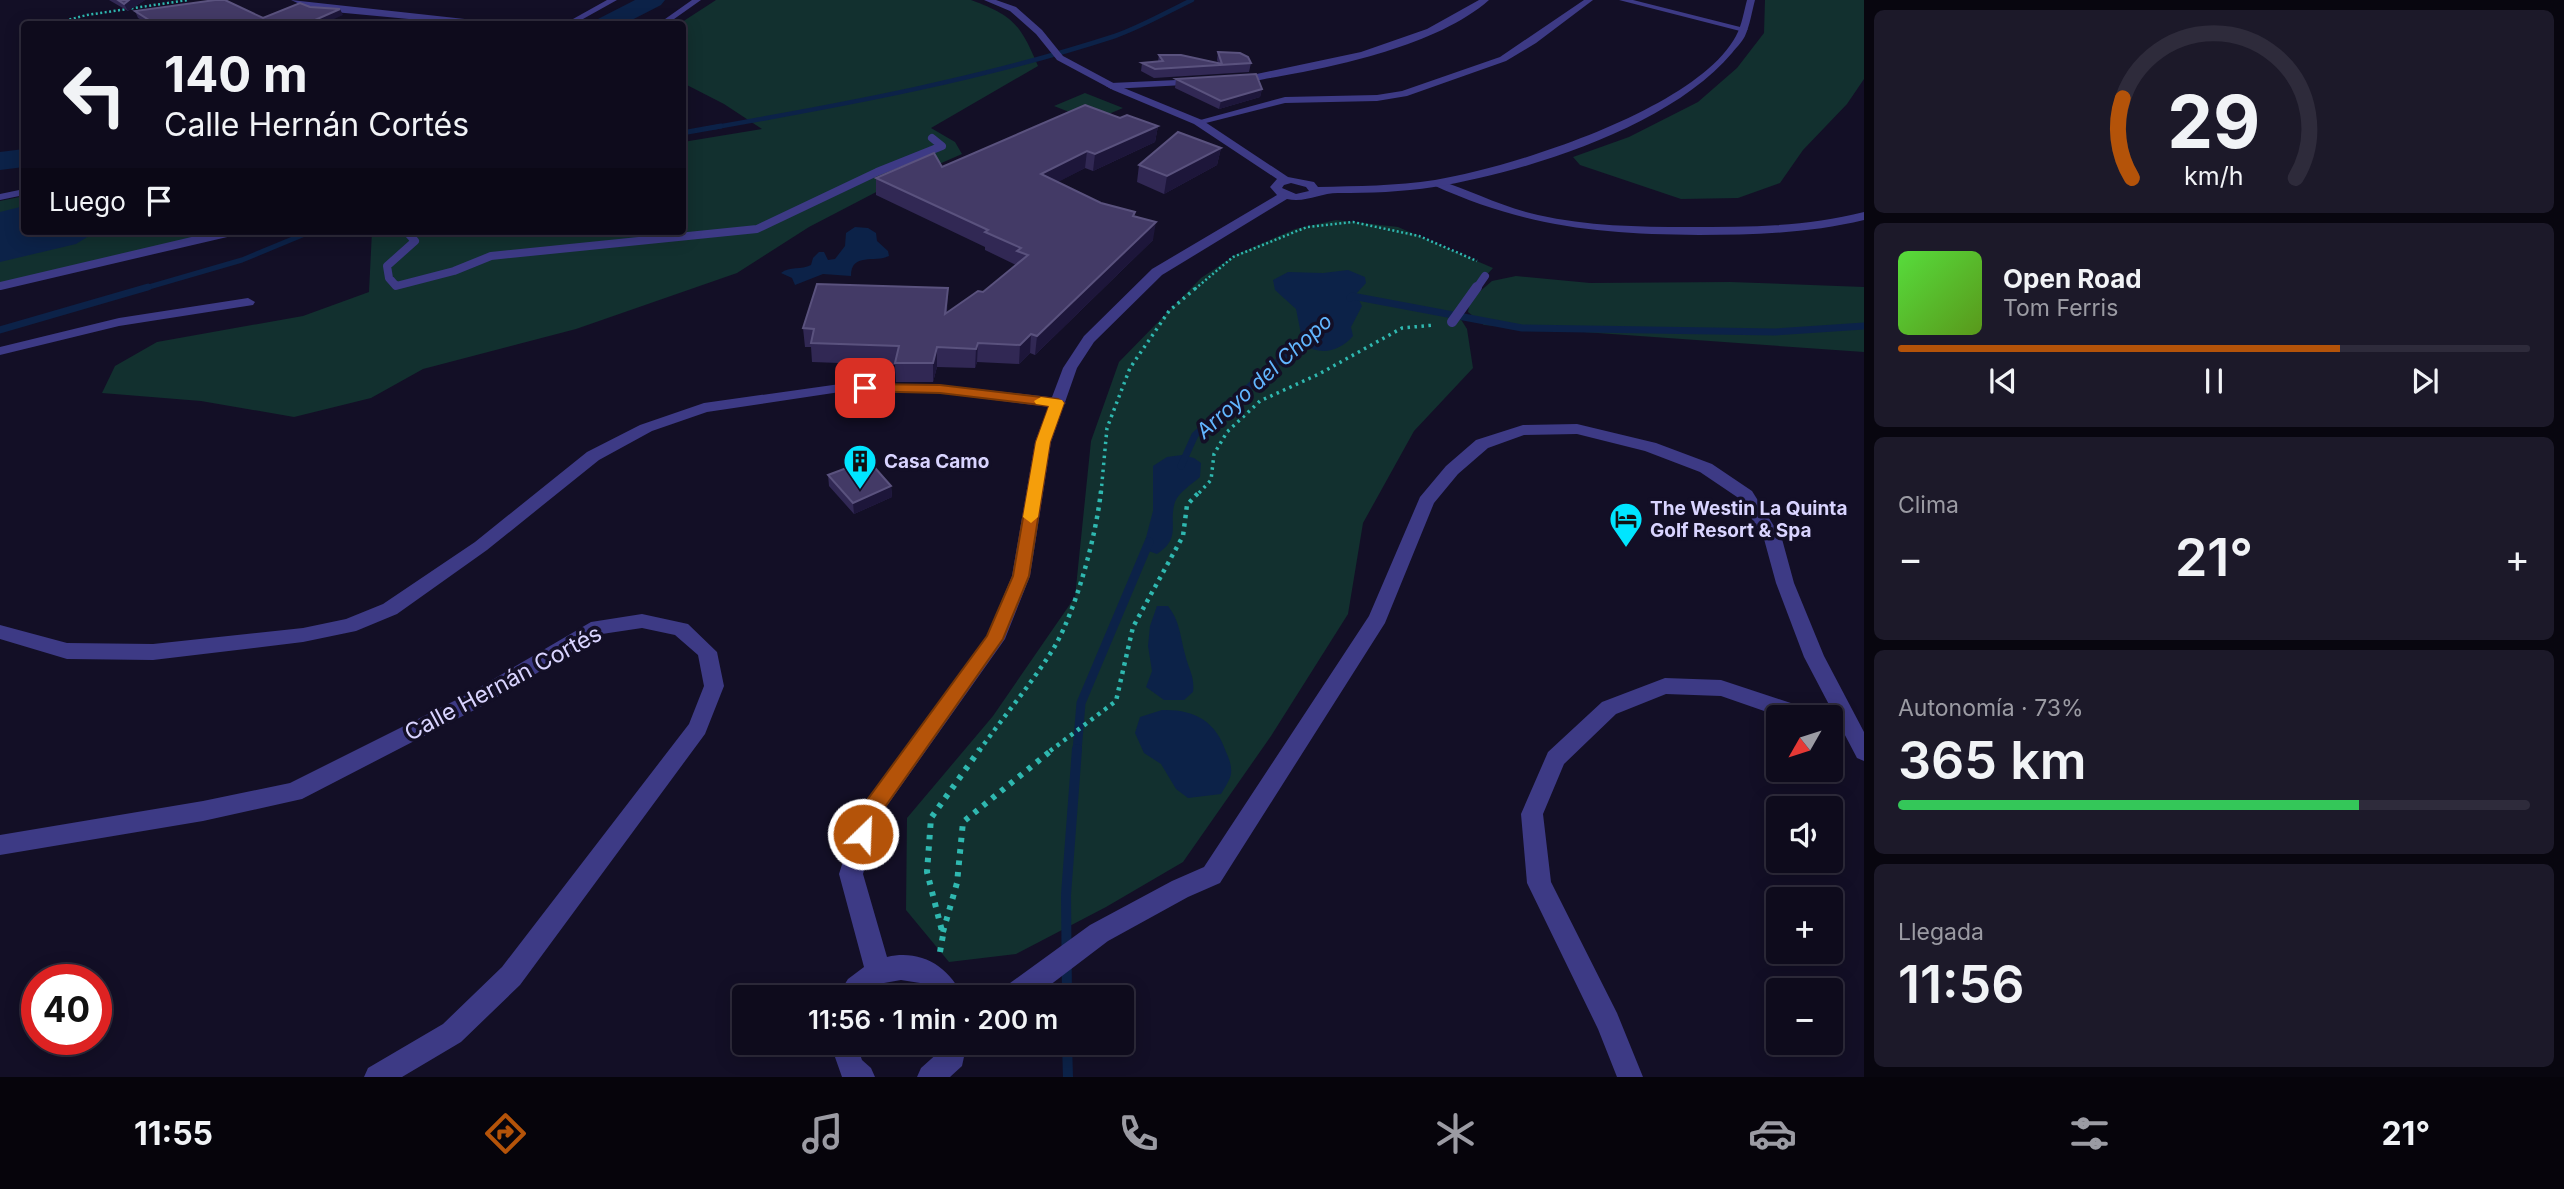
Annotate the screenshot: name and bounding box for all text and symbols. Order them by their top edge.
text: 140 m [164,45,308,104]
icon: left [49,49,140,140]
text: 29 [2167,77,2261,166]
text: Calle Hernán Cortés [164,105,469,144]
text: km/h [2184,161,2244,191]
icon: arrive [140,182,178,220]
text: Luego [49,186,126,217]
text: Open Road [2003,263,2142,294]
text: Tom Ferris [2003,294,2118,322]
water label: Arroyo del Chopo [1190,308,1337,444]
pin [835,358,895,418]
icon: previous [1984,362,2022,400]
icon: pause [2195,362,2233,400]
icon: next [2406,362,2444,400]
icon: arrive [846,369,884,407]
building icon: Casa Camo [841,442,879,491]
place label: Casa Camo [884,450,989,473]
text: Clima [1898,491,1959,519]
place label: The Westin La Quinta Golf Resort & Spa [1650,497,1847,542]
hotel icon: The Westin La Quinta Golf Resort & Spa [1607,500,1645,549]
text: 21° [2175,526,2253,589]
text: − [1898,535,1923,581]
text: + [2505,535,2530,581]
street label: Calle Hernán Cortés [400,619,606,747]
text: Autonomía · 73% [1898,694,2084,722]
north arrow [1766,705,1843,782]
map controls [1766,705,1843,1055]
text: 365 km [1898,729,2087,792]
button: sound [1766,796,1843,873]
position arrow [826,797,900,871]
button: + [1766,887,1843,964]
text: Llegada [1898,918,1984,946]
text: 11:56 [1898,953,2025,1016]
speed limit sign: 40 [21,964,112,1055]
button: − [1766,978,1843,1055]
text: 11:56 · 1 min · 200 m [808,1004,1058,1035]
icon: directions [481,1109,530,1158]
icon: music [798,1109,847,1158]
icon: phone [1114,1109,1163,1158]
icon: climate [1431,1109,1480,1158]
icon: car [1748,1109,1797,1158]
icon: filters [2065,1109,2114,1158]
text: 11:55 [134,1114,213,1153]
text: 21° [2381,1114,2430,1153]

